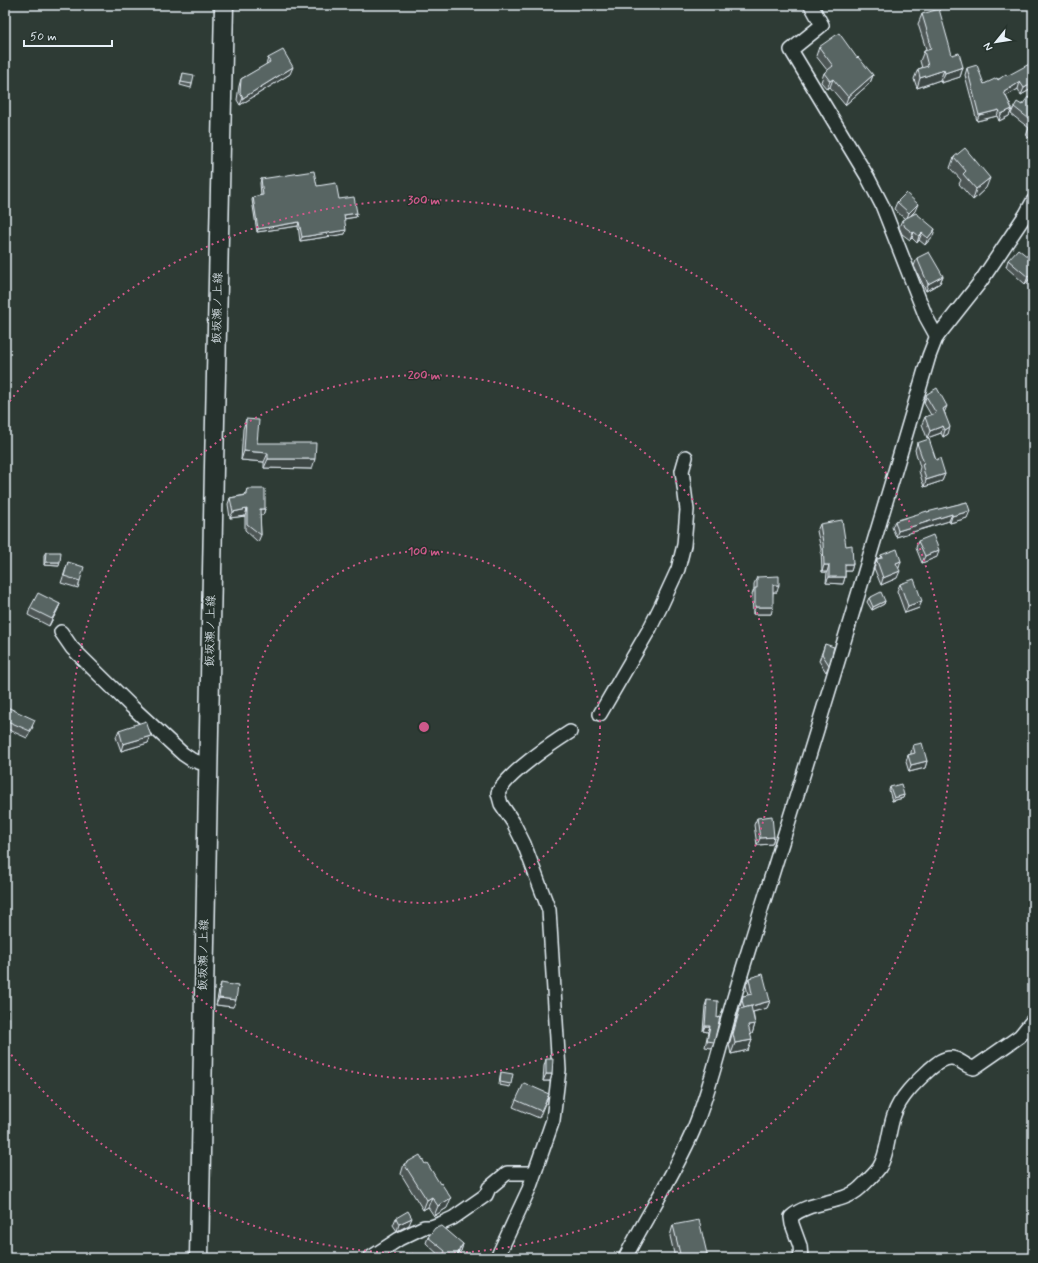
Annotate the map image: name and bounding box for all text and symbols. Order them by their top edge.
scale bar [24,22,112,48]
north arrow [976,22,1016,62]
text: 50 m [30,29,57,45]
text: N [980,40,996,53]
text: 300 m [408,193,441,209]
street label: 飯坂瀬ノ上線 [209,272,227,344]
text: 200 m [408,368,441,384]
text: 100 m [408,544,441,560]
street label: 飯坂瀬ノ上線 [202,595,220,667]
centre of rings [417,720,431,734]
street label: 飯坂瀬ノ上線 [195,919,213,991]

